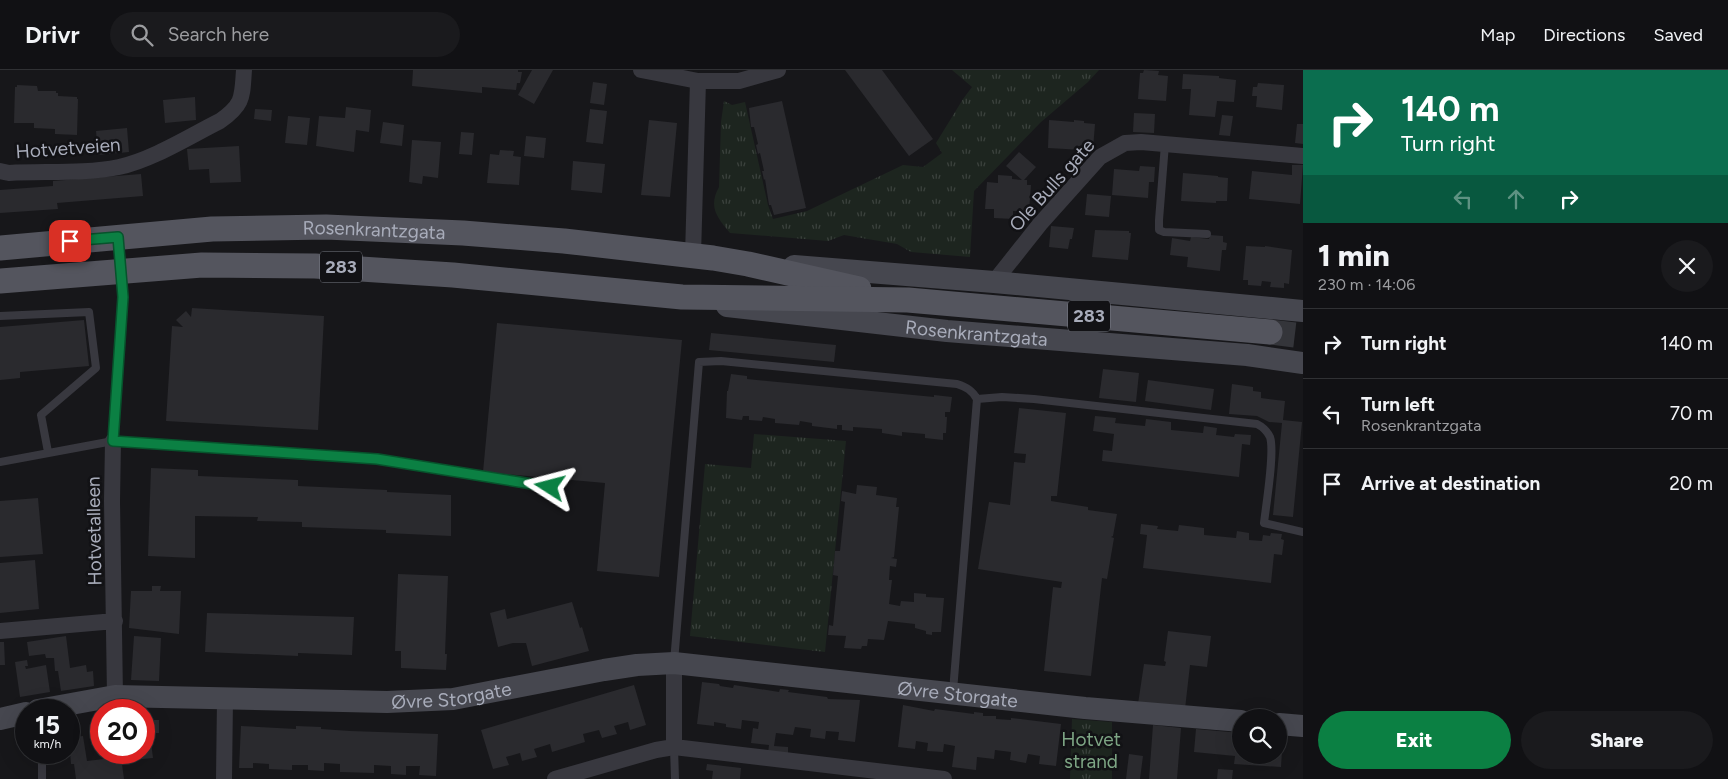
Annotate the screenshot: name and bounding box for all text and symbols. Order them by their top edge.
search box [110,12,460,57]
text: Drivr [25,20,80,49]
icon: search [128,21,156,49]
text: Search here [168,23,269,46]
text: Map [1480,24,1515,46]
text: Directions [1543,24,1625,46]
text: Saved [1653,24,1703,46]
text: 140 m [1401,88,1499,130]
icon: right [1318,90,1383,155]
text: Turn right [1401,130,1496,157]
street label: Hotvetveien [15,133,121,163]
street label: Ole Bulls gate [1004,134,1100,236]
icon: left [1449,185,1477,213]
icon: ahead [1502,185,1530,213]
icon: right [1555,185,1583,213]
street label: Rosenkrantzgata [302,215,446,244]
pin [49,220,91,262]
icon: arrive [56,227,84,255]
text: 1 min [1318,237,1390,274]
button: close [1661,240,1713,292]
road number: 283 [320,252,362,282]
text: 230 m · 14:06 [1318,275,1415,294]
road number: 283 [1068,300,1110,332]
street label: Rosenkrantzgata [904,315,1049,351]
icon: right [1318,330,1346,358]
text: Turn right [1361,332,1447,355]
text: 140 m [1660,332,1713,355]
text: Turn left [1361,393,1435,416]
icon: left [1318,400,1346,428]
text: 70 m [1670,402,1713,425]
text: Rosenkrantzgata [1361,416,1481,435]
position arrow [523,460,575,512]
icon: arrive [1318,470,1346,498]
text: Arrive at destination [1361,472,1540,495]
text: 20 m [1669,472,1713,495]
street label: Hotvetalleen [82,476,106,586]
street label: Øvre Storgate [896,676,1019,712]
street label: Øvre Storgate [391,677,513,713]
speed limit sign: 20 [90,699,155,764]
map controls [1232,709,1287,764]
button: search [1232,709,1287,764]
text: 15 [35,710,60,740]
button: Exit [1318,711,1511,769]
button: Share [1521,711,1713,769]
park label: Hotvet strand [1061,728,1121,773]
text: km/h [34,737,61,751]

